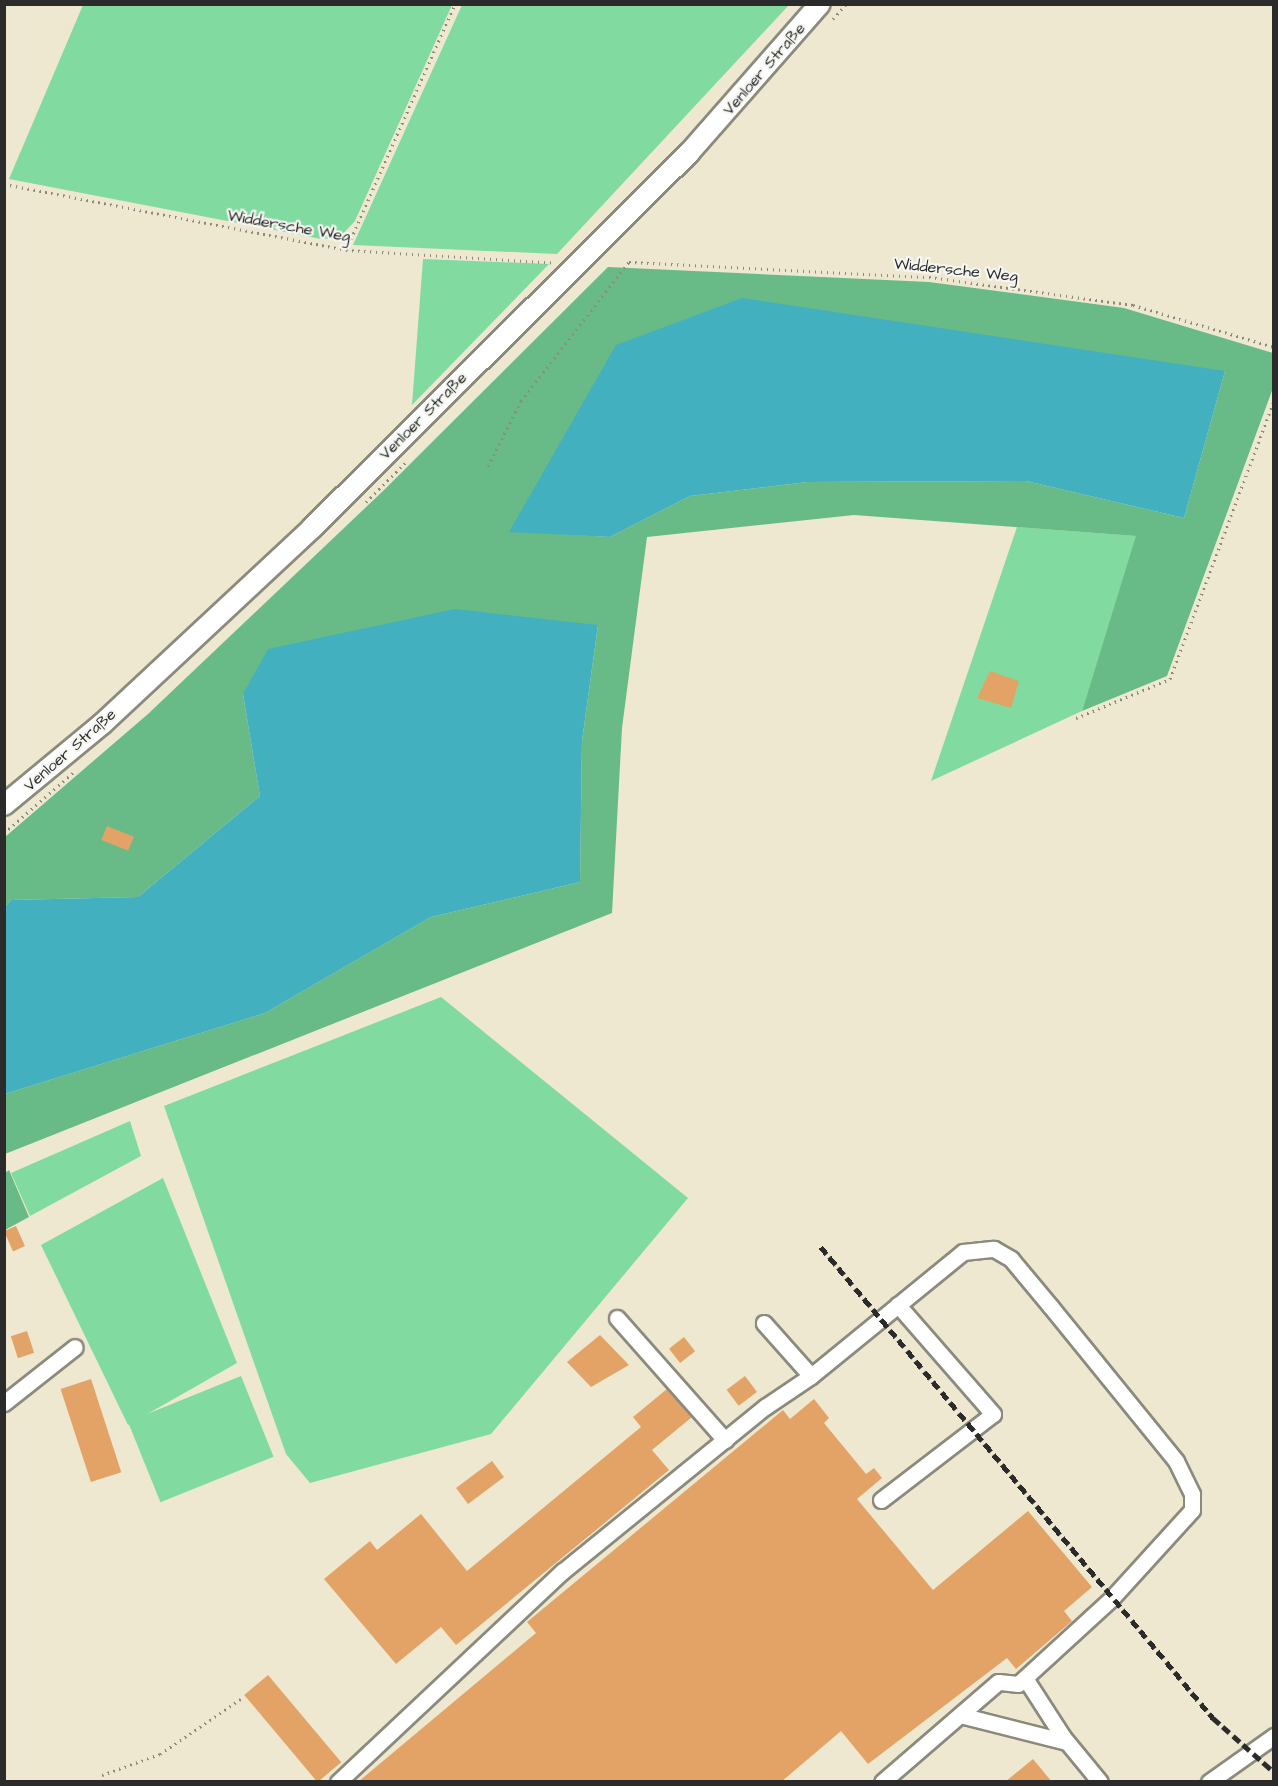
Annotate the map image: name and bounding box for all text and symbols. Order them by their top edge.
street label: Venloer Straße [719,19,809,119]
street label: Widdersche Weg [226,206,352,246]
street label: Widdersche Weg [893,254,1019,286]
street label: Venloer Straße [375,368,471,464]
street label: Venloer Straße [20,705,120,795]

